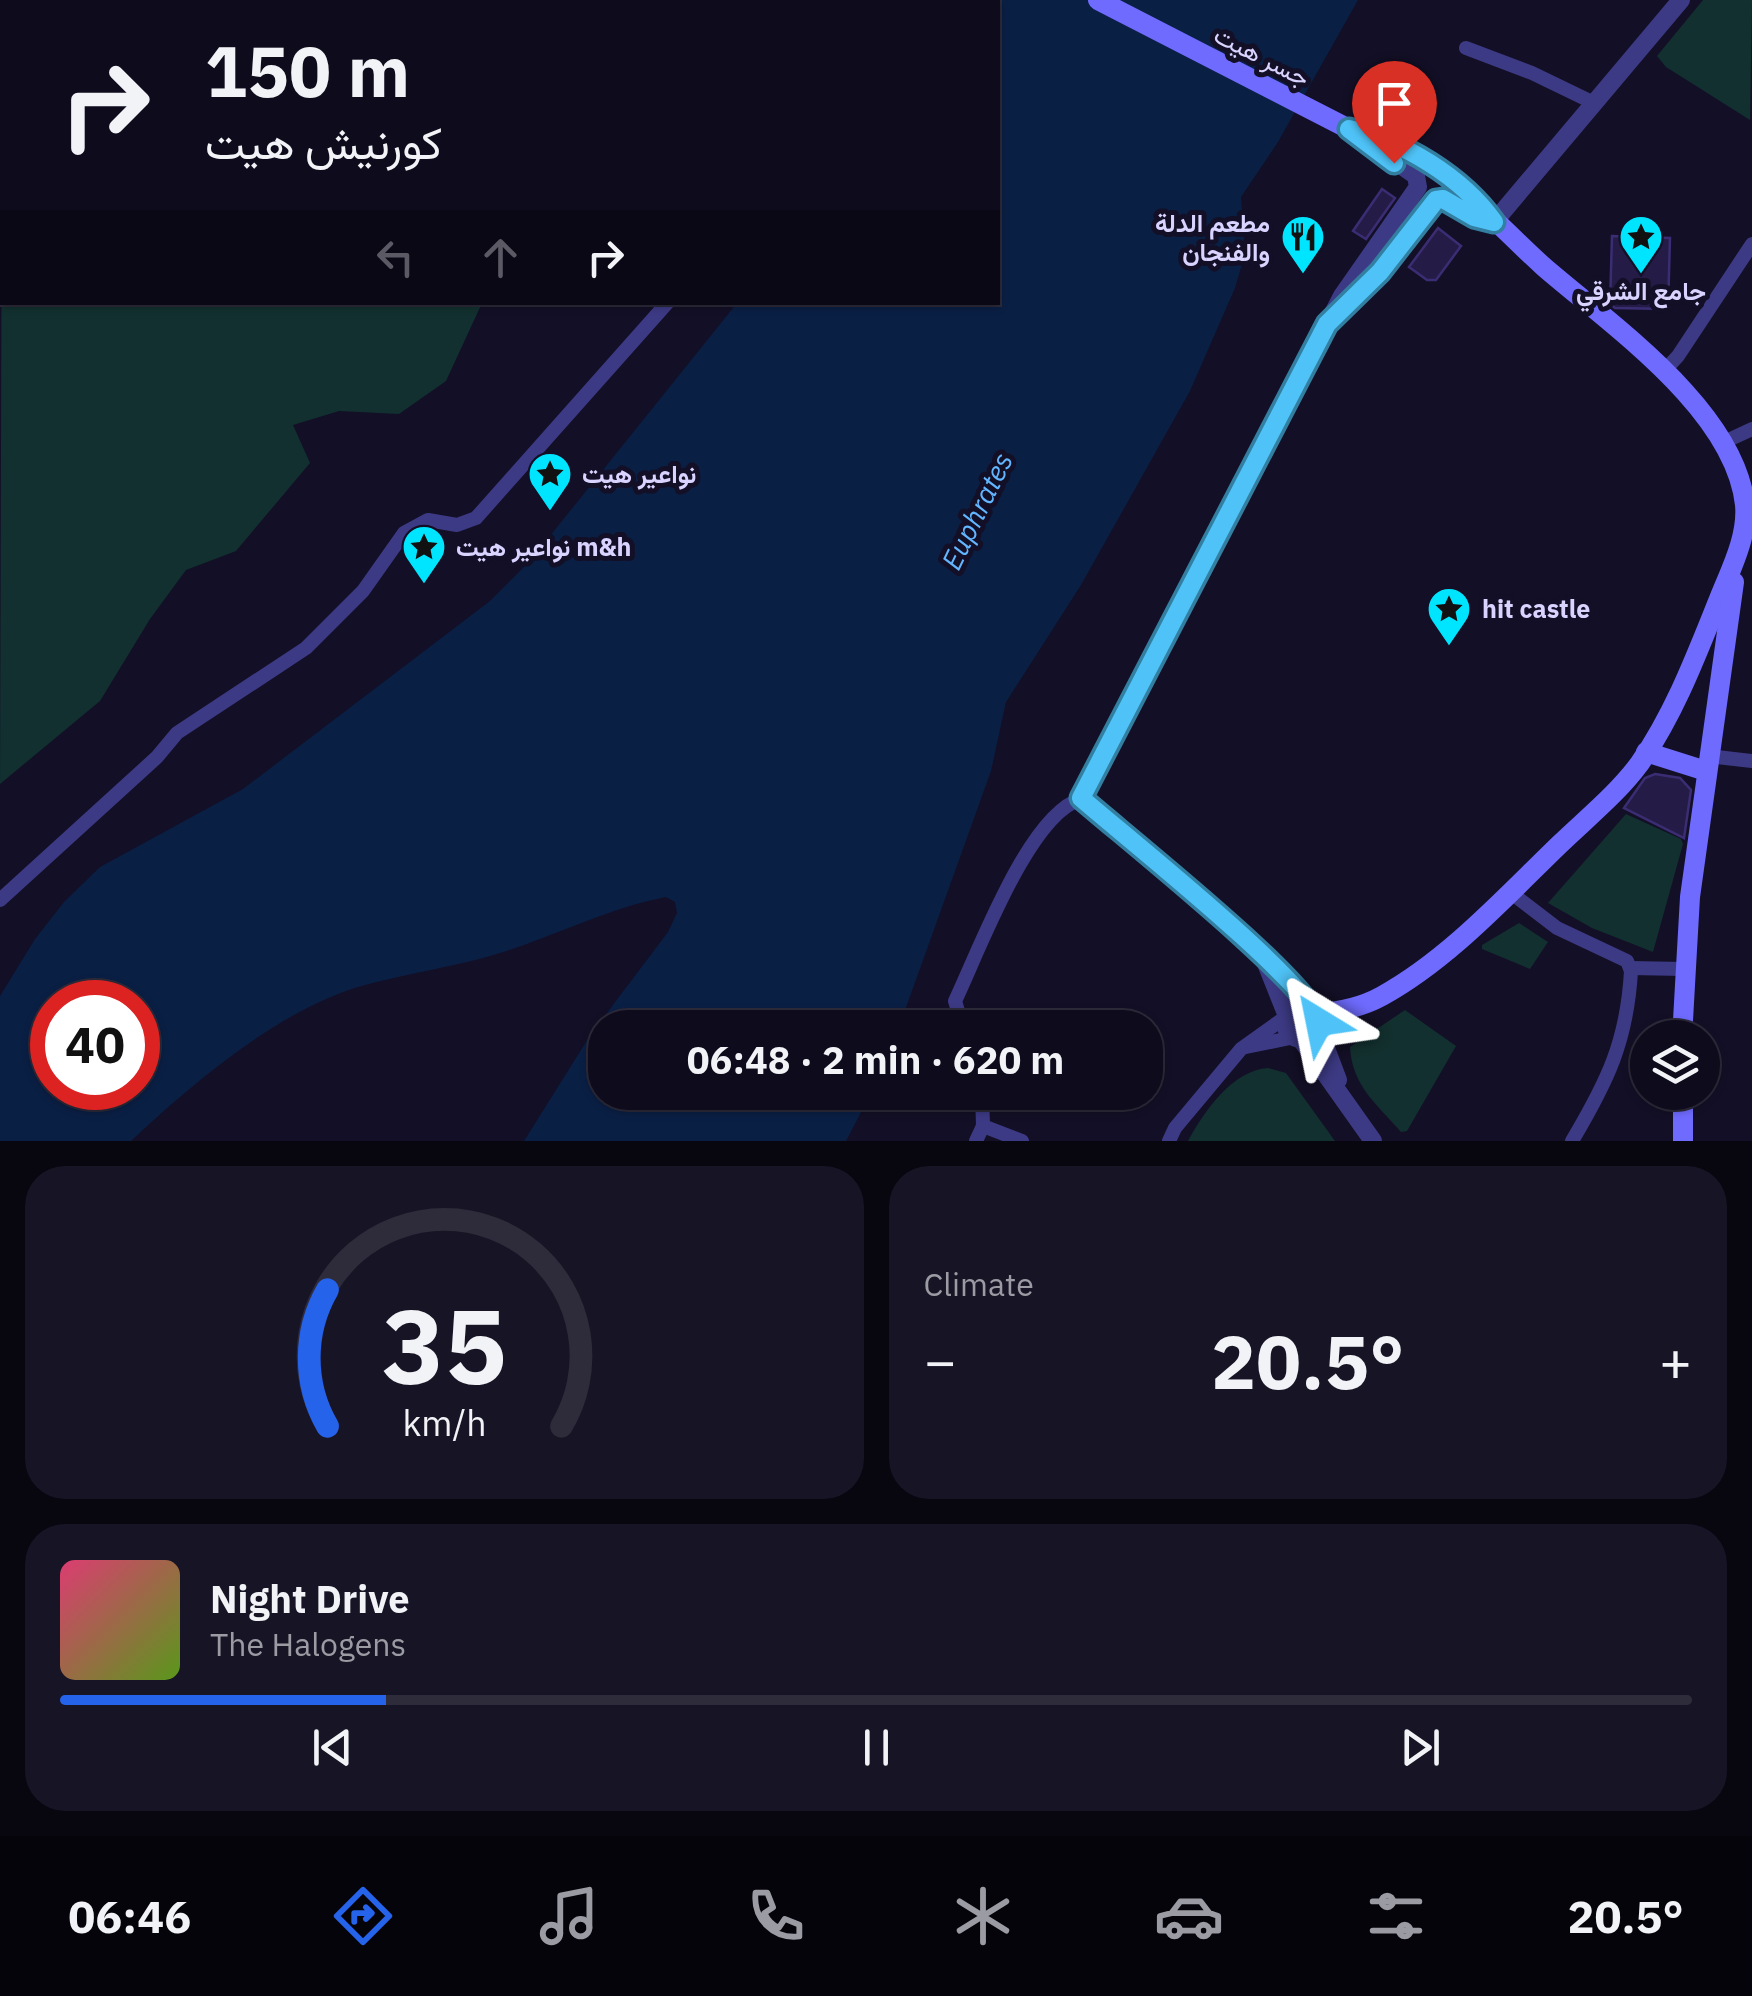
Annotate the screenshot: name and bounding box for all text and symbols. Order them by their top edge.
street label: جسر هيت [1209,17,1316,94]
text: 150 m [205,25,410,116]
icon: right [40,40,170,170]
pin [1352,61,1437,164]
icon: arrive [1367,76,1422,131]
text: كورنيش هيت [205,113,442,171]
place label: مطعم الدلة والفنجان [1155,206,1270,268]
restaurant icon: مطعم الدلة والفنجان [1280,214,1326,275]
place icon: جامع الشرقي [1618,214,1664,275]
icon: left [368,230,423,285]
icon: ahead [473,230,528,285]
icon: right [578,230,633,285]
place label: جامع الشرقي [1576,274,1706,312]
water label: Euphrates [932,446,1021,575]
place icon: نواعير هيت [527,451,573,512]
place label: نواعير هيت [582,457,696,490]
place icon: نواعير هيت m&h [401,524,447,585]
place label: نواعير هيت m&h [456,530,632,563]
place icon: hit castle [1426,586,1472,647]
place label: hit castle [1482,592,1590,625]
position arrow [1267,970,1371,1074]
speed limit sign: 40 [30,980,160,1110]
map controls [1630,1020,1720,1110]
button: layers [1630,1020,1720,1110]
text: 06:48 · 2 min · 620 m [687,1035,1064,1084]
text: Climate [924,1263,1034,1305]
text: 35 [382,1277,507,1413]
text: 20.5° [1211,1312,1405,1410]
text: − [924,1325,957,1396]
text: + [1659,1325,1692,1396]
text: km/h [402,1399,486,1446]
text: Night Drive [210,1574,410,1623]
text: The Halogens [210,1623,406,1665]
icon: previous [305,1720,360,1775]
icon: pause [849,1720,904,1775]
icon: next [1393,1720,1448,1775]
icon: directions [328,1881,398,1951]
icon: music [534,1881,604,1951]
icon: phone [741,1881,811,1951]
icon: climate [948,1881,1018,1951]
icon: car [1154,1881,1224,1951]
icon: filters [1361,1881,1431,1951]
text: 06:46 [68,1887,191,1945]
text: 20.5° [1568,1887,1684,1945]

